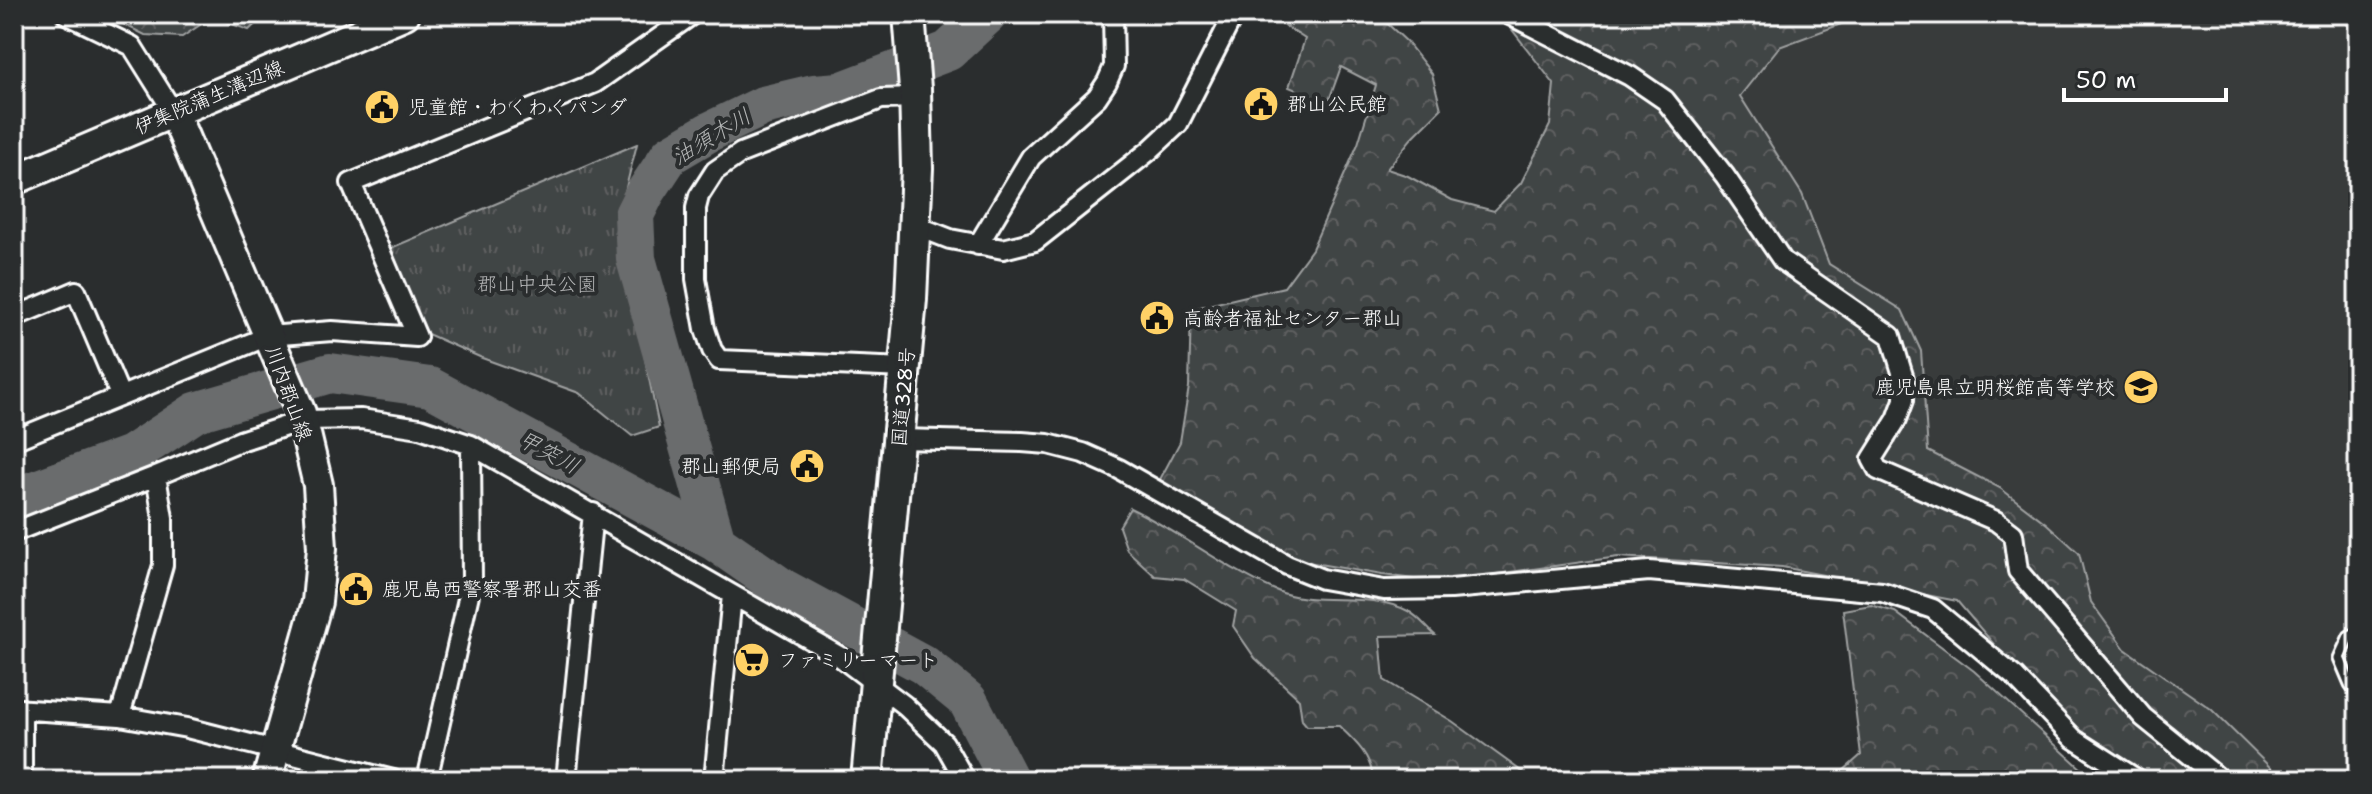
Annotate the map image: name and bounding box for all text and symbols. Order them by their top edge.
scale bar [2064,52,2226,102]
street label: 伊集院蒲生溝辺線 [130,54,288,140]
text: 50 m [2076,64,2136,96]
public building icon: 郡山公民館 [1242,85,1280,123]
public building icon: 児童館・わくわくパンダ [363,88,401,126]
place label: 郡山公民館 [1287,91,1387,117]
place label: 児童館・わくわくパンダ [408,94,627,120]
water label: 油須木川 [666,101,756,172]
park label: 郡山中央公園 [477,271,597,297]
public building icon: 高齢者福祉センター郡山 [1138,299,1176,337]
place label: 高齢者福祉センター郡山 [1183,305,1402,331]
street label: 川内郡山線 [260,342,318,444]
street label: 国道328号 [886,346,920,448]
school or university icon: 鹿児島県立明桜館高等学校 [2122,368,2160,406]
place label: 鹿児島県立明桜館高等学校 [1875,374,2115,400]
water label: 甲突川 [513,424,585,481]
public building icon: 郡山郵便局 [788,447,826,485]
place label: 郡山郵便局 [681,453,781,479]
public building icon: 鹿児島西警察署郡山交番 [337,570,375,608]
place label: 鹿児島西警察署郡山交番 [382,576,602,602]
supermarket icon: ファミリーマート [733,641,771,679]
place label: ファミリーマート [778,647,938,673]

